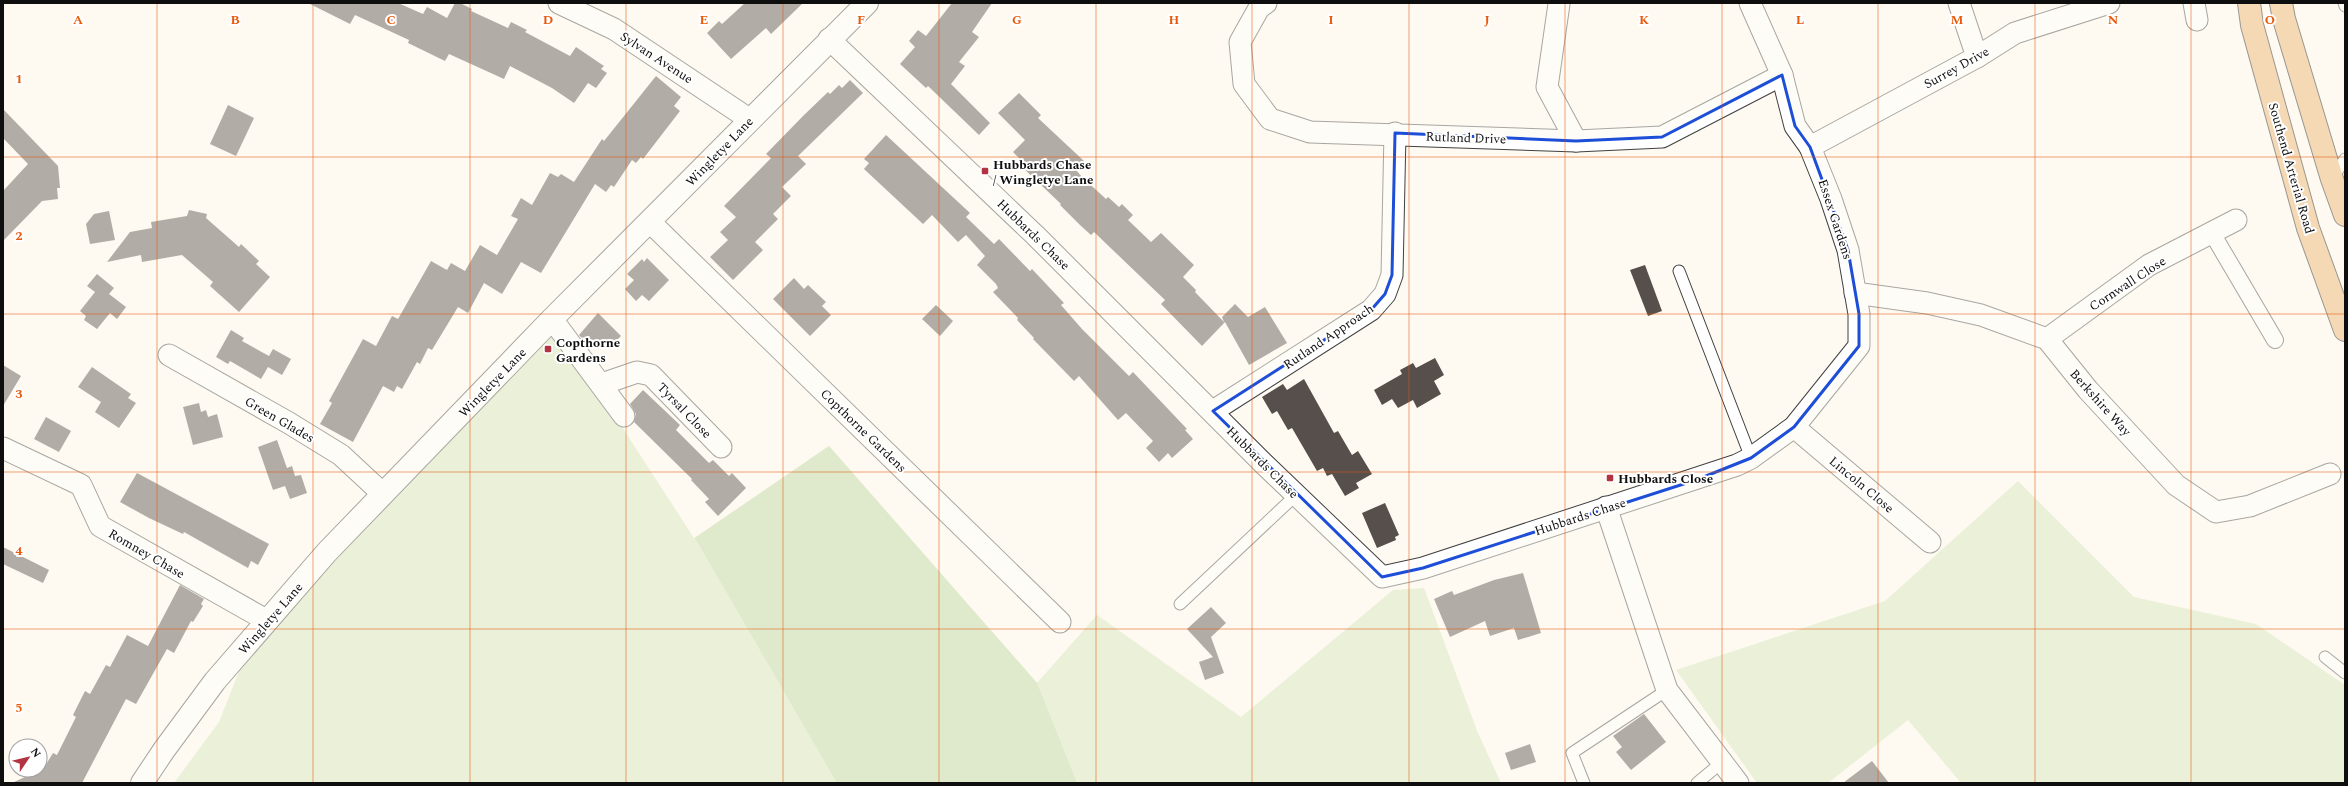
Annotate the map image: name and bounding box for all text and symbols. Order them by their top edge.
text: A [73,10,83,30]
text: B [230,10,240,30]
text: C [386,10,396,30]
text: D [543,10,553,30]
text: E [700,10,709,30]
text: F [857,10,865,30]
text: G [1012,10,1022,30]
text: H [1169,10,1180,30]
text: I [1328,10,1334,30]
text: J [1484,10,1490,30]
text: K [1639,10,1649,30]
text: L [1796,10,1804,30]
text: M [1951,10,1964,30]
text: N [2108,10,2119,30]
text: O [2265,10,2275,30]
street label: Sylvan Avenue [616,27,697,89]
street label: Surrey Drive [1920,42,1993,94]
text: 1 [15,69,23,89]
street label: Southend Arterial Road [2263,100,2319,236]
street label: Wingletye Lane [681,112,758,191]
street label: Rutland Drive [1425,127,1507,149]
place label: Hubbards Chase / Wingletye Lane [993,155,1093,190]
marker: Hubbards Chase / Wingletye Lane [980,166,990,176]
street label: Essex Gardens [1813,176,1857,262]
street label: Hubbards Chase [992,194,1075,275]
text: 2 [15,226,23,246]
street label: Cornwall Close [2085,251,2170,316]
street label: Rutland Approach [1279,299,1378,375]
place label: Copthorne Gardens [556,333,620,368]
street label: Wingletye Lane [454,343,531,422]
marker: Copthorne Gardens [543,344,553,354]
street label: Berkshire Way [2065,365,2136,441]
street label: Tyrsal Close [652,378,716,443]
text: 3 [15,384,23,404]
street label: Copthorne Gardens [816,384,911,477]
street label: Green Glades [241,392,318,448]
street label: Hubbards Chase [1222,422,1303,503]
street label: Lincoln Close [1824,451,1898,518]
place label: Hubbards Close [1618,469,1713,489]
marker: Hubbards Close [1605,473,1615,483]
street label: Hubbards Chase [1532,493,1629,541]
street label: Romney Chase [105,524,188,584]
text: 4 [15,541,23,561]
street label: Wingletye Lane [234,578,308,659]
text: 5 [15,698,23,718]
north arrow [8,738,48,778]
text: N [26,744,45,761]

